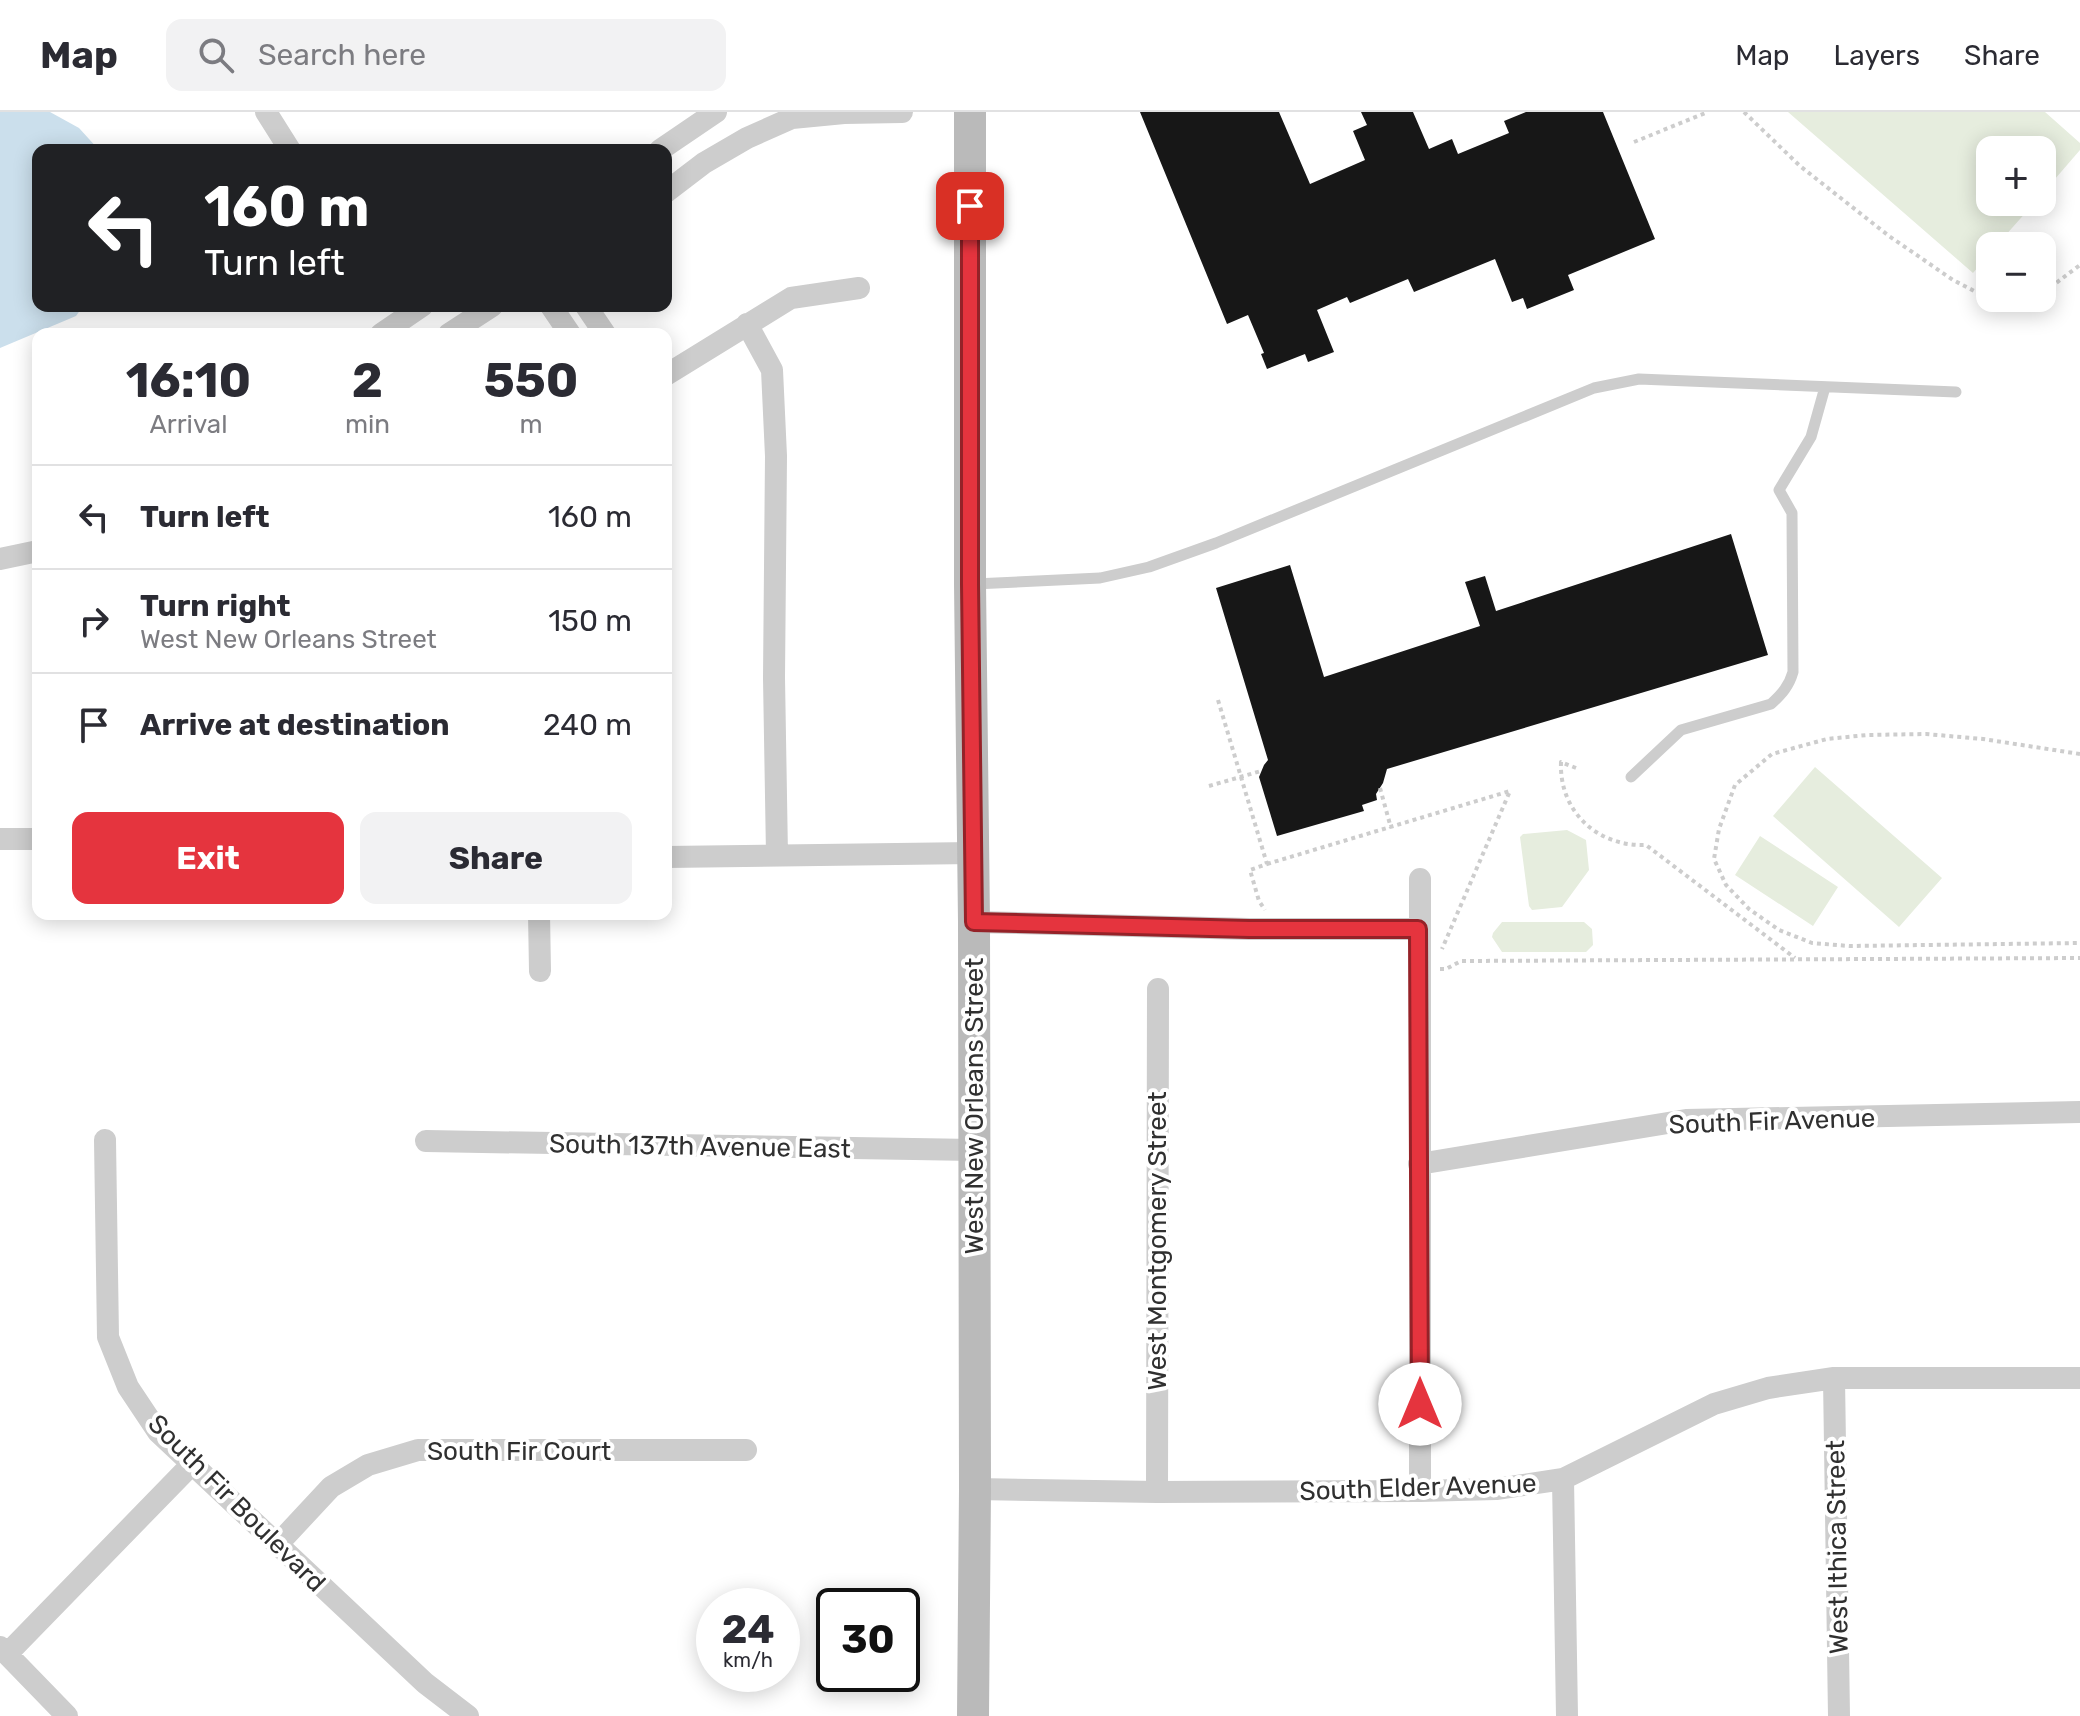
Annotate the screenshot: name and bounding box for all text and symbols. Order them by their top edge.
search box [166,19,726,91]
text: Map [40,32,118,78]
icon: search [194,33,238,77]
text: Search here [258,37,426,73]
text: Map [1735,39,1790,72]
text: Layers [1834,39,1920,72]
text: Share [1964,39,2040,72]
map controls [1976,136,2056,312]
button: + [1976,136,2056,216]
pin [936,172,1004,240]
text: 160 m [204,174,370,240]
icon: left [72,176,176,280]
icon: arrive [948,184,992,228]
button: − [1976,232,2056,312]
text: Turn left [204,241,345,284]
text: 16:10 [126,352,251,409]
text: 2 [352,352,383,409]
text: 550 [484,352,578,409]
text: Arrival [149,409,227,440]
text: min [345,409,390,440]
text: m [519,409,543,440]
icon: left [72,495,116,539]
text: Turn left [140,499,270,535]
text: 160 m [548,499,632,535]
text: Turn right [140,588,291,624]
icon: right [72,599,116,643]
text: 150 m [548,603,632,639]
text: West New Orleans Street [140,624,437,655]
icon: arrive [72,703,116,747]
text: Arrive at destination [140,707,450,743]
text: 240 m [543,707,632,743]
button: Exit [72,812,344,904]
button: Share [360,812,632,904]
street label: West New Orleans Street [959,958,990,1254]
street label: West Montgomery Street [1142,1091,1173,1391]
street label: South Fir Avenue [1668,1102,1876,1141]
street label: South 137th Avenue East [549,1128,851,1165]
position arrow [1378,1362,1462,1446]
street label: South Fir Boulevard [142,1408,332,1598]
street label: South Fir Court [427,1436,611,1467]
street label: West Ithica Street [1820,1440,1855,1654]
street label: South Elder Avenue [1299,1468,1537,1507]
speed limit sign: 30 [816,1588,920,1692]
text: 24 [721,1606,775,1653]
text: km/h [723,1648,773,1672]

